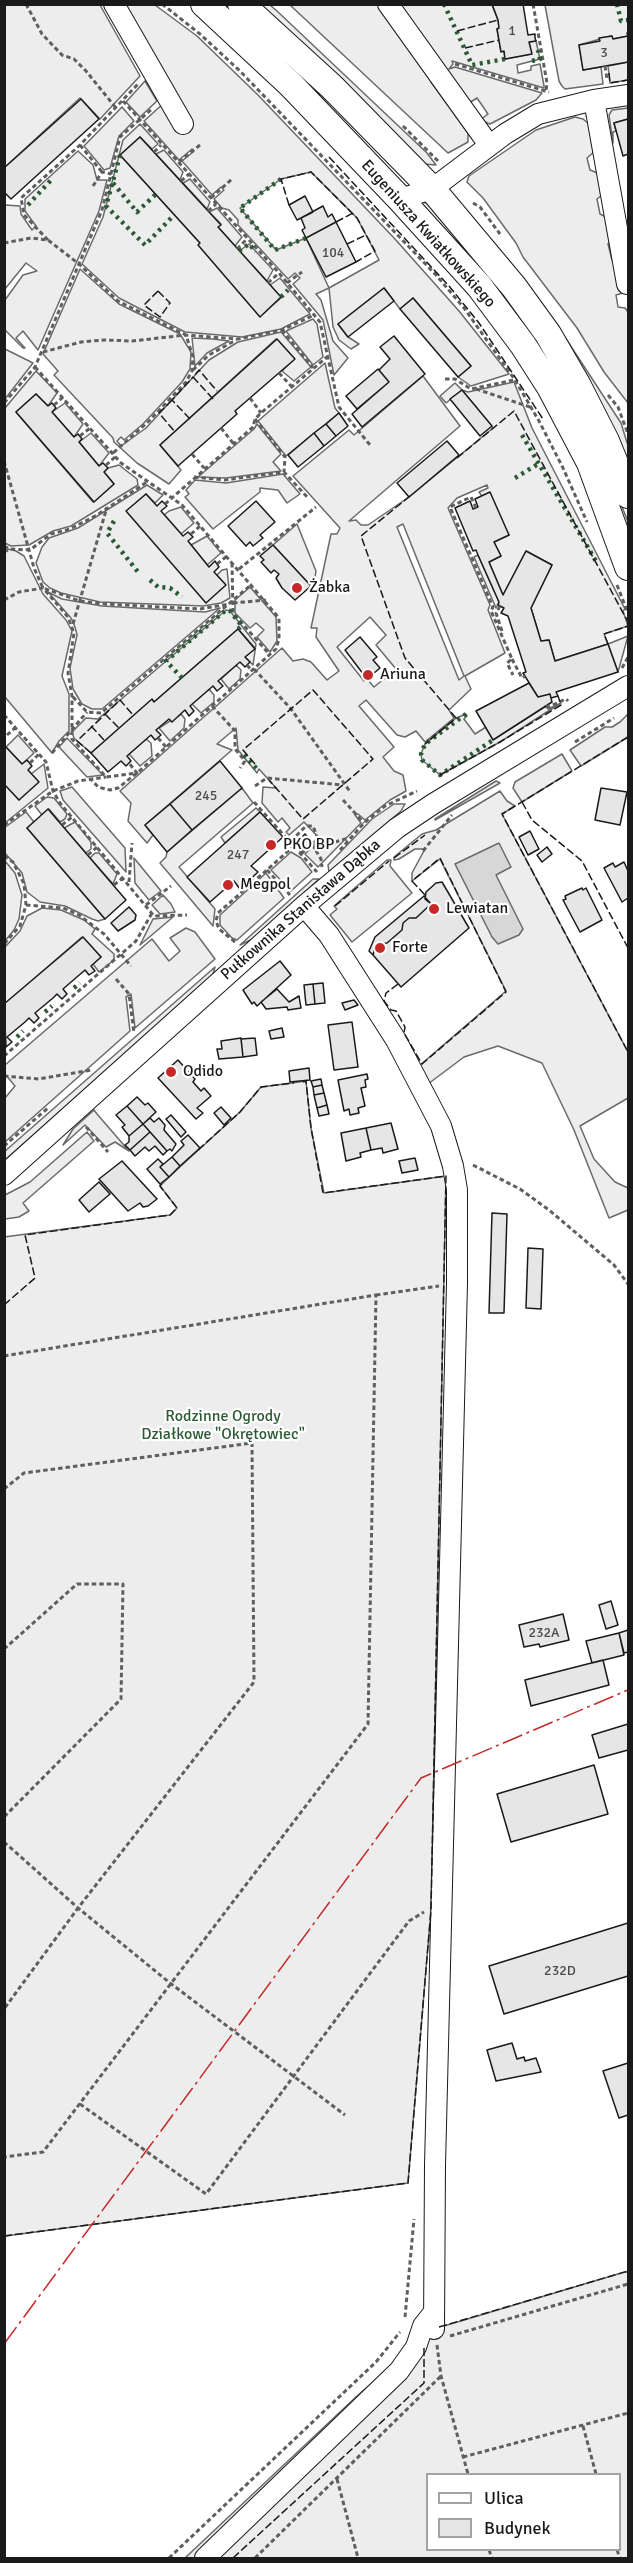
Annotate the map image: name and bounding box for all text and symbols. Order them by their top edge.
house number: 1 [508,23,516,39]
house number: 3 [600,45,608,61]
street label: Eugeniusza Kwiatkowskiego [357,156,499,312]
house number: 104 [322,245,344,261]
place label: Żabka [309,578,350,598]
marker: Żabka [290,581,304,595]
place label: Ariuna [380,665,426,685]
marker: Ariuna [361,668,375,682]
house number: 245 [195,788,217,804]
street label: Pułkownika Stanisława Dąbka [217,835,385,985]
place label: PKO BP [283,835,334,855]
marker: PKO BP [264,838,278,852]
house number: 247 [227,847,249,863]
place label: Megpol [240,875,291,895]
marker: Megpol [221,878,235,892]
place label: Lewiatan [446,899,508,919]
marker: Lewiatan [427,902,441,916]
place label: Forte [392,938,428,958]
marker: Forte [373,941,387,955]
place label: Odido [183,1062,223,1082]
marker: Odido [164,1065,178,1079]
park label: Rodzinne Ogrody Działkowe "Okrętowiec" [141,1407,305,1445]
house number: 232A [528,1625,560,1641]
house number: 232D [544,1963,576,1979]
legend [426,2473,621,2551]
text: Ulica [484,2487,524,2509]
text: Budynek [484,2517,551,2539]

